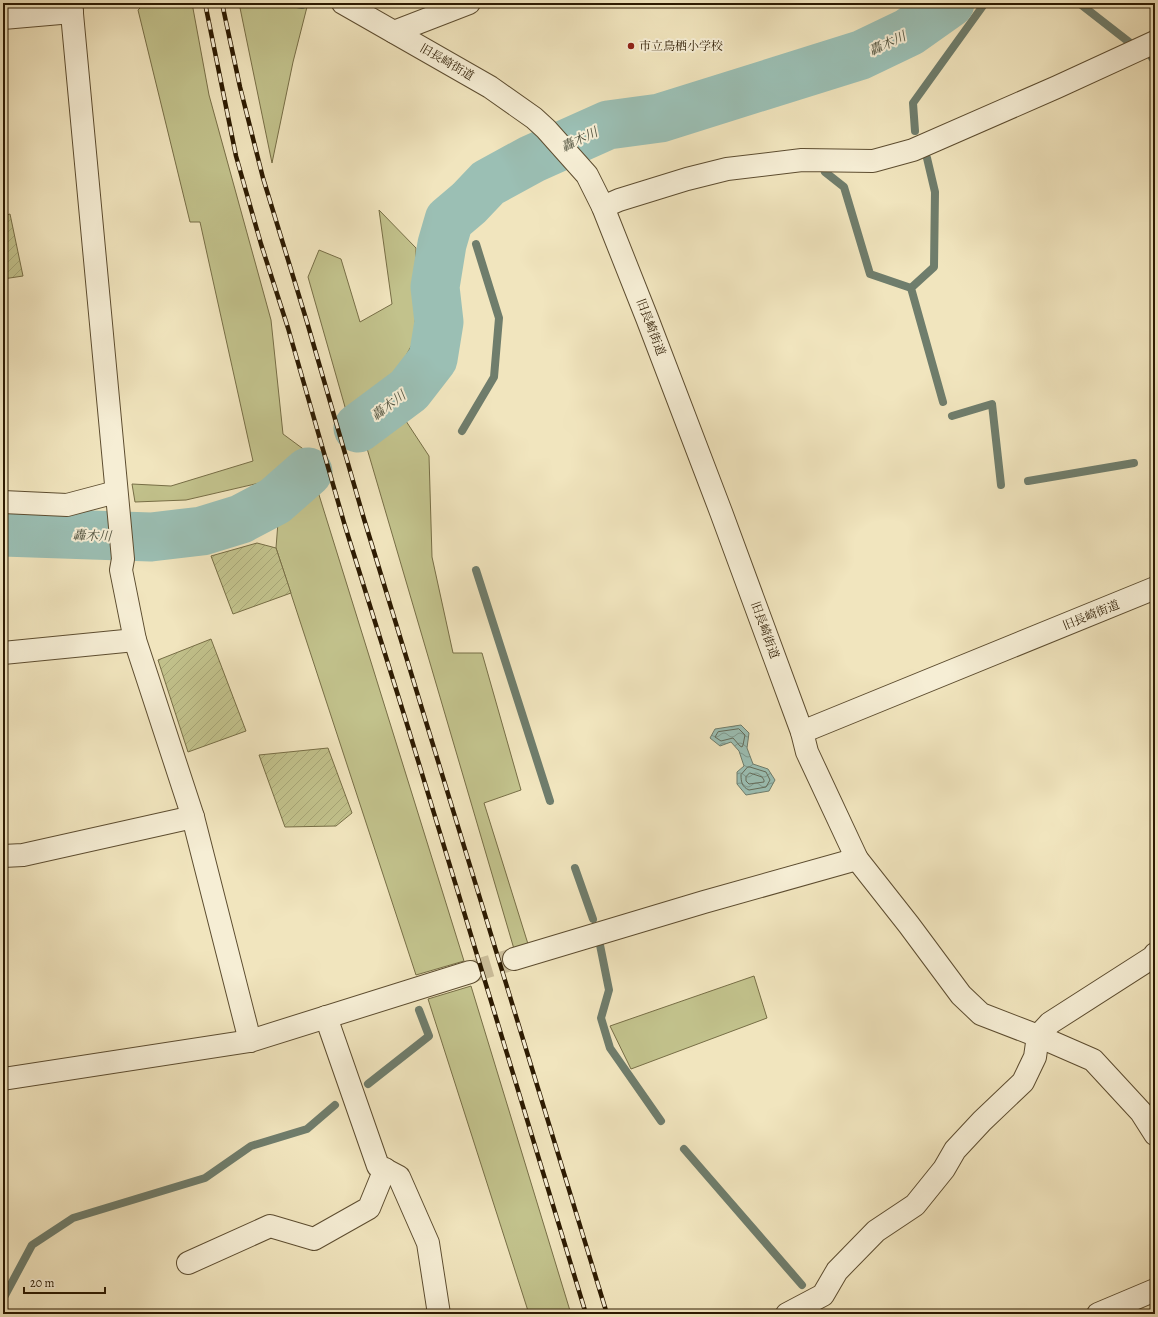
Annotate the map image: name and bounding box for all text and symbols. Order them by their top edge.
water label: 轟木川 [866,27,910,59]
place label: 市立鳥栖小学校 [639,38,723,54]
street label: 旧長崎街道 [417,40,477,84]
marker: 市立鳥栖小学校 [626,41,636,51]
water label: 轟木川 [558,122,602,156]
street label: 旧長崎街道 [633,296,669,358]
water label: 轟木川 [368,386,411,424]
water label: 轟木川 [72,526,114,545]
street label: 旧長崎街道 [1060,596,1122,634]
street label: 旧長崎街道 [747,599,783,661]
scale bar [24,1269,105,1295]
text: 20 m [30,1275,54,1291]

